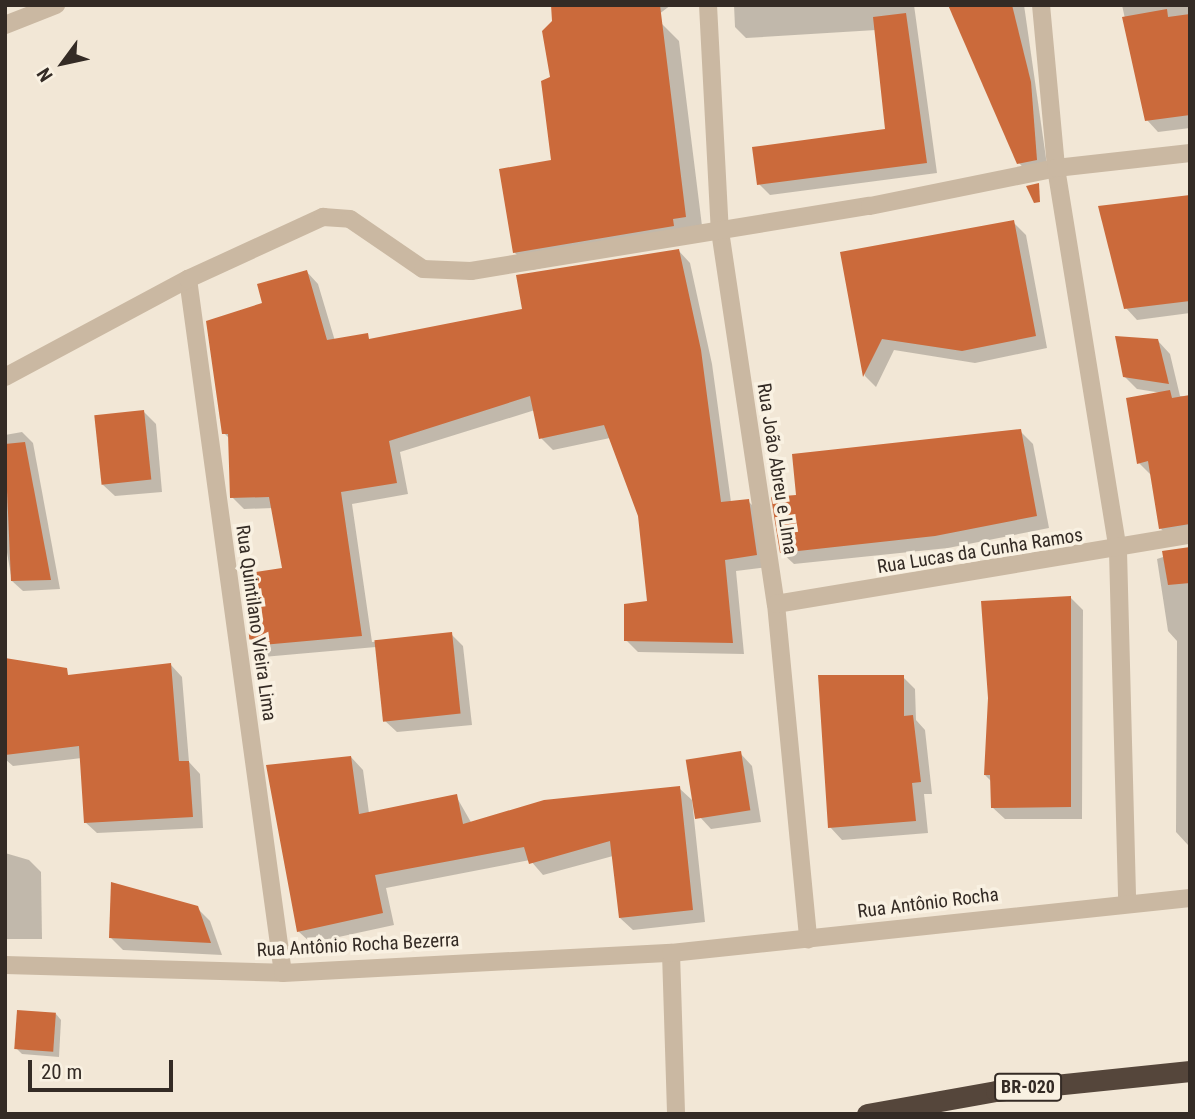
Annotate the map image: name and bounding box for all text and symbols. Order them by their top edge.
north arrow [28,28,98,98]
text: N [32,64,58,86]
street label: Rua João Abreu e LIma [752,382,802,556]
street label: Rua Lucas da Cunha Ramos [876,523,1084,579]
street label: Rua Quintilano Vieira Lima [231,524,281,722]
street label: Rua Antônio Rocha [856,883,1000,923]
street label: Rua Antônio Rocha Bezerra [256,928,460,962]
scale bar [32,1046,177,1090]
text: 20 m [41,1060,82,1084]
road number: BR-020 [993,1072,1063,1102]

